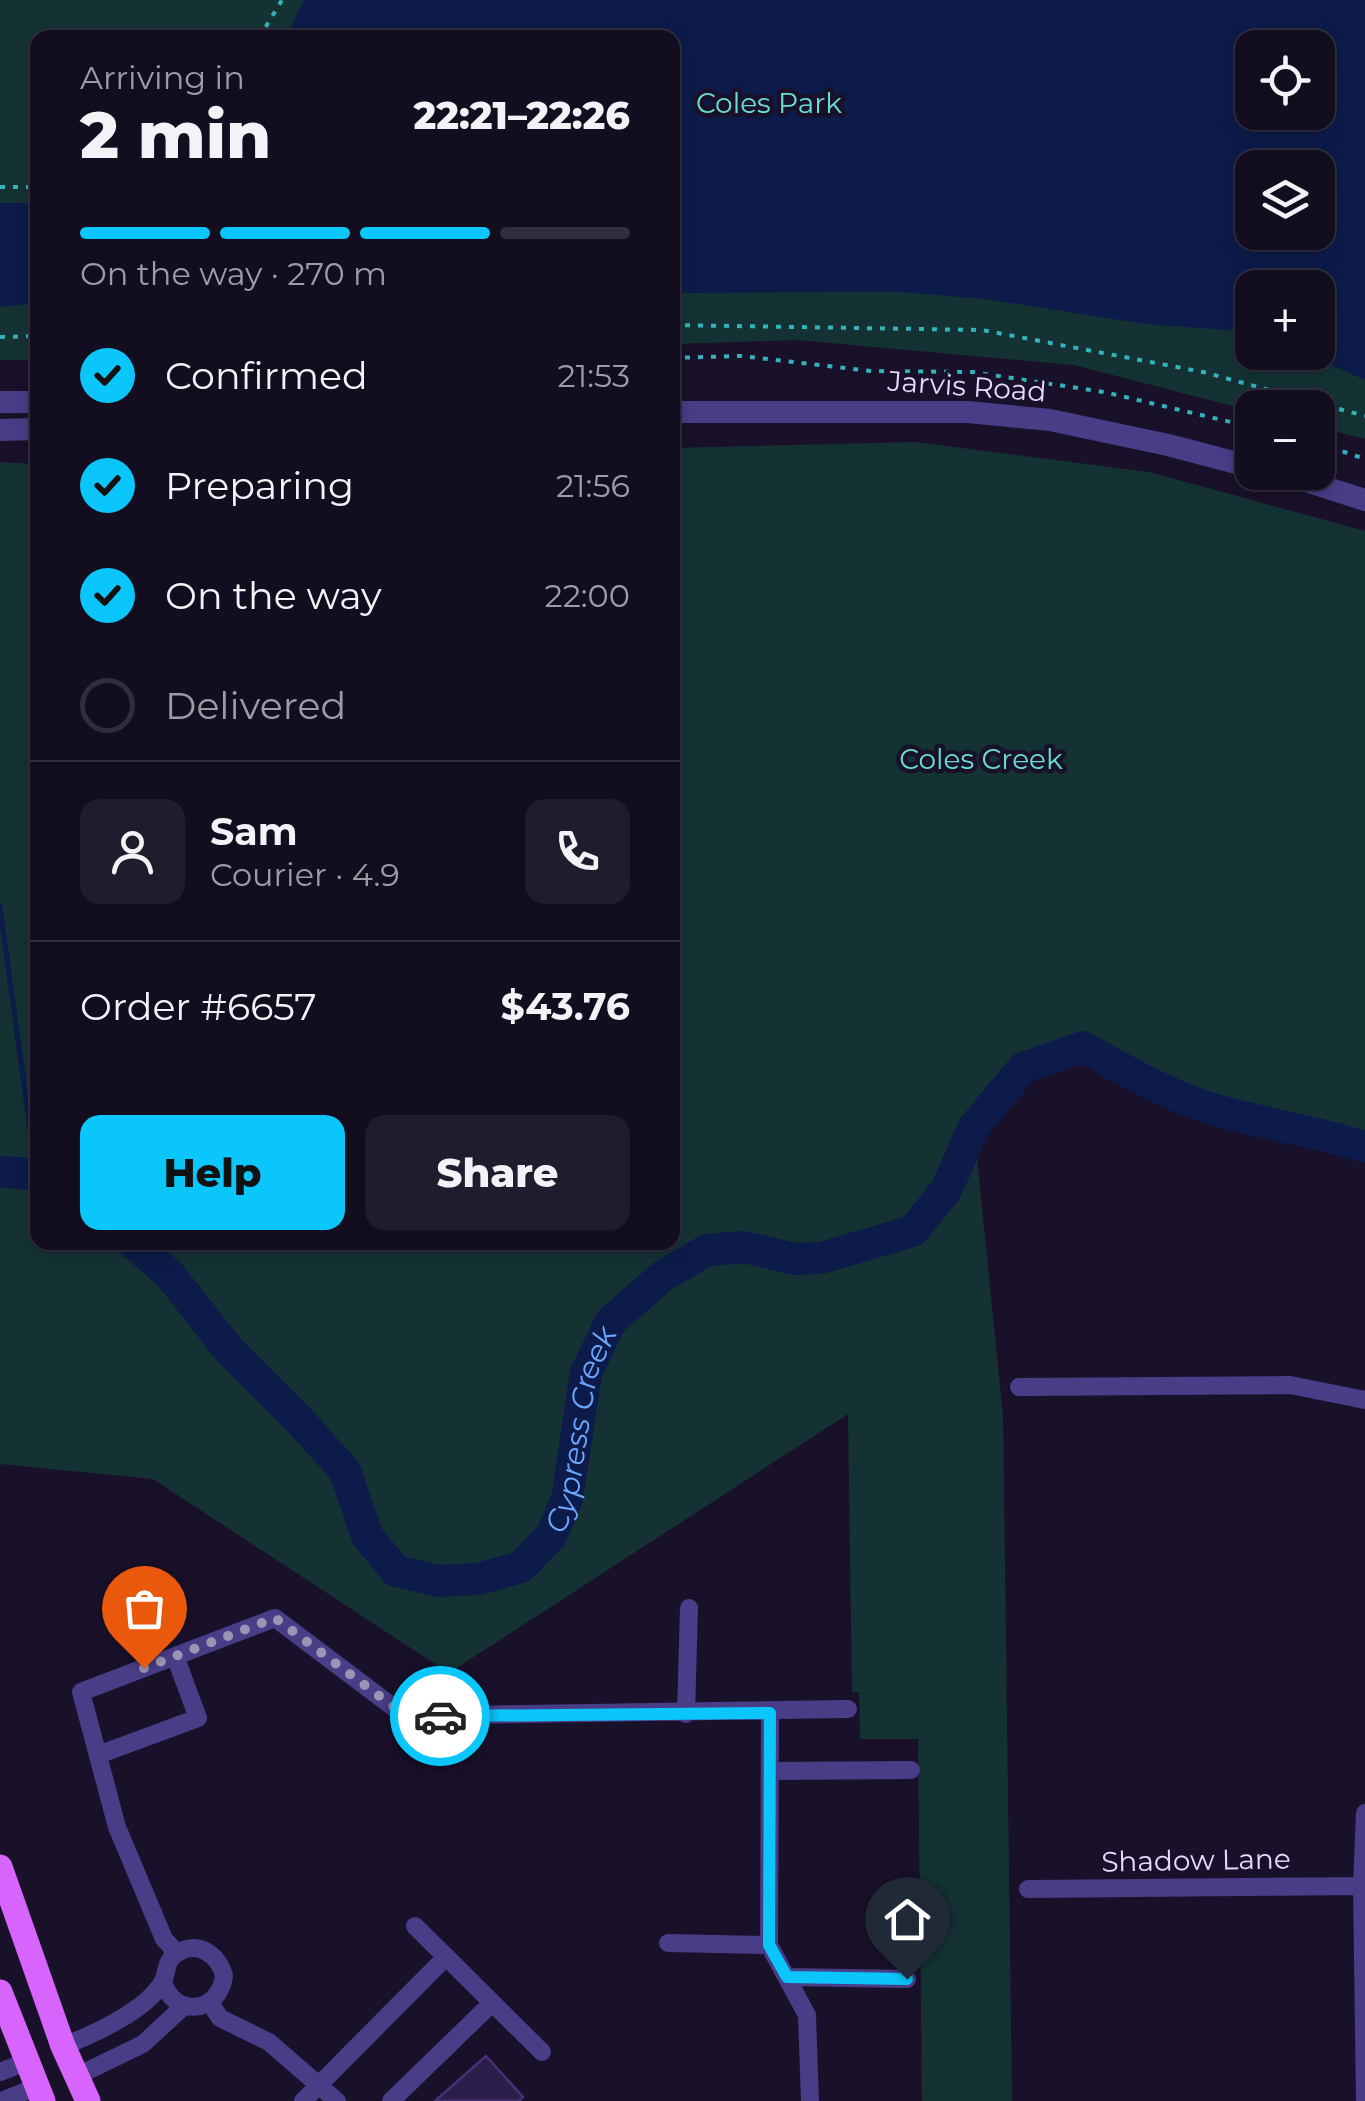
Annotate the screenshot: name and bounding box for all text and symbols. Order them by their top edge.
map controls [1235,30,1335,490]
button: locate [1235,30,1335,130]
text: Arriving in [80,58,245,97]
park label: Coles Park [696,86,842,120]
text: 22:21–22:26 [414,92,630,139]
text: 2 min [80,95,271,174]
button: layers [1235,150,1335,250]
text: On the way · 270 m [80,254,387,293]
button: + [1235,270,1335,370]
icon: check [80,348,135,403]
text: Confirmed [165,352,368,399]
text: 21:53 [557,356,630,395]
street label: Jarvis Road [885,363,1048,409]
button: − [1235,390,1335,490]
icon: check [80,458,135,513]
text: Preparing [165,462,354,509]
text: 21:56 [556,466,630,505]
icon: check [80,568,135,623]
text: On the way [165,572,382,619]
text: 22:00 [544,576,630,615]
text: Delivered [165,682,346,729]
park label: Coles Creek [899,742,1063,776]
button: person [80,799,185,904]
button: phone [525,799,630,904]
text: Sam [210,808,298,855]
text: Courier · 4.9 [210,855,400,894]
text: Order #6657 [80,983,317,1030]
text: $43.76 [501,983,630,1030]
button: Help [80,1115,345,1230]
button: Share [365,1115,630,1230]
water label: Cypress Creek [536,1319,625,1538]
pin [102,1566,187,1669]
icon: bag [117,1581,172,1636]
courier [390,1666,490,1766]
icon: car [413,1689,468,1744]
street label: Shadow Lane [1101,1841,1291,1879]
pin [865,1877,950,1980]
icon: home [880,1892,935,1947]

